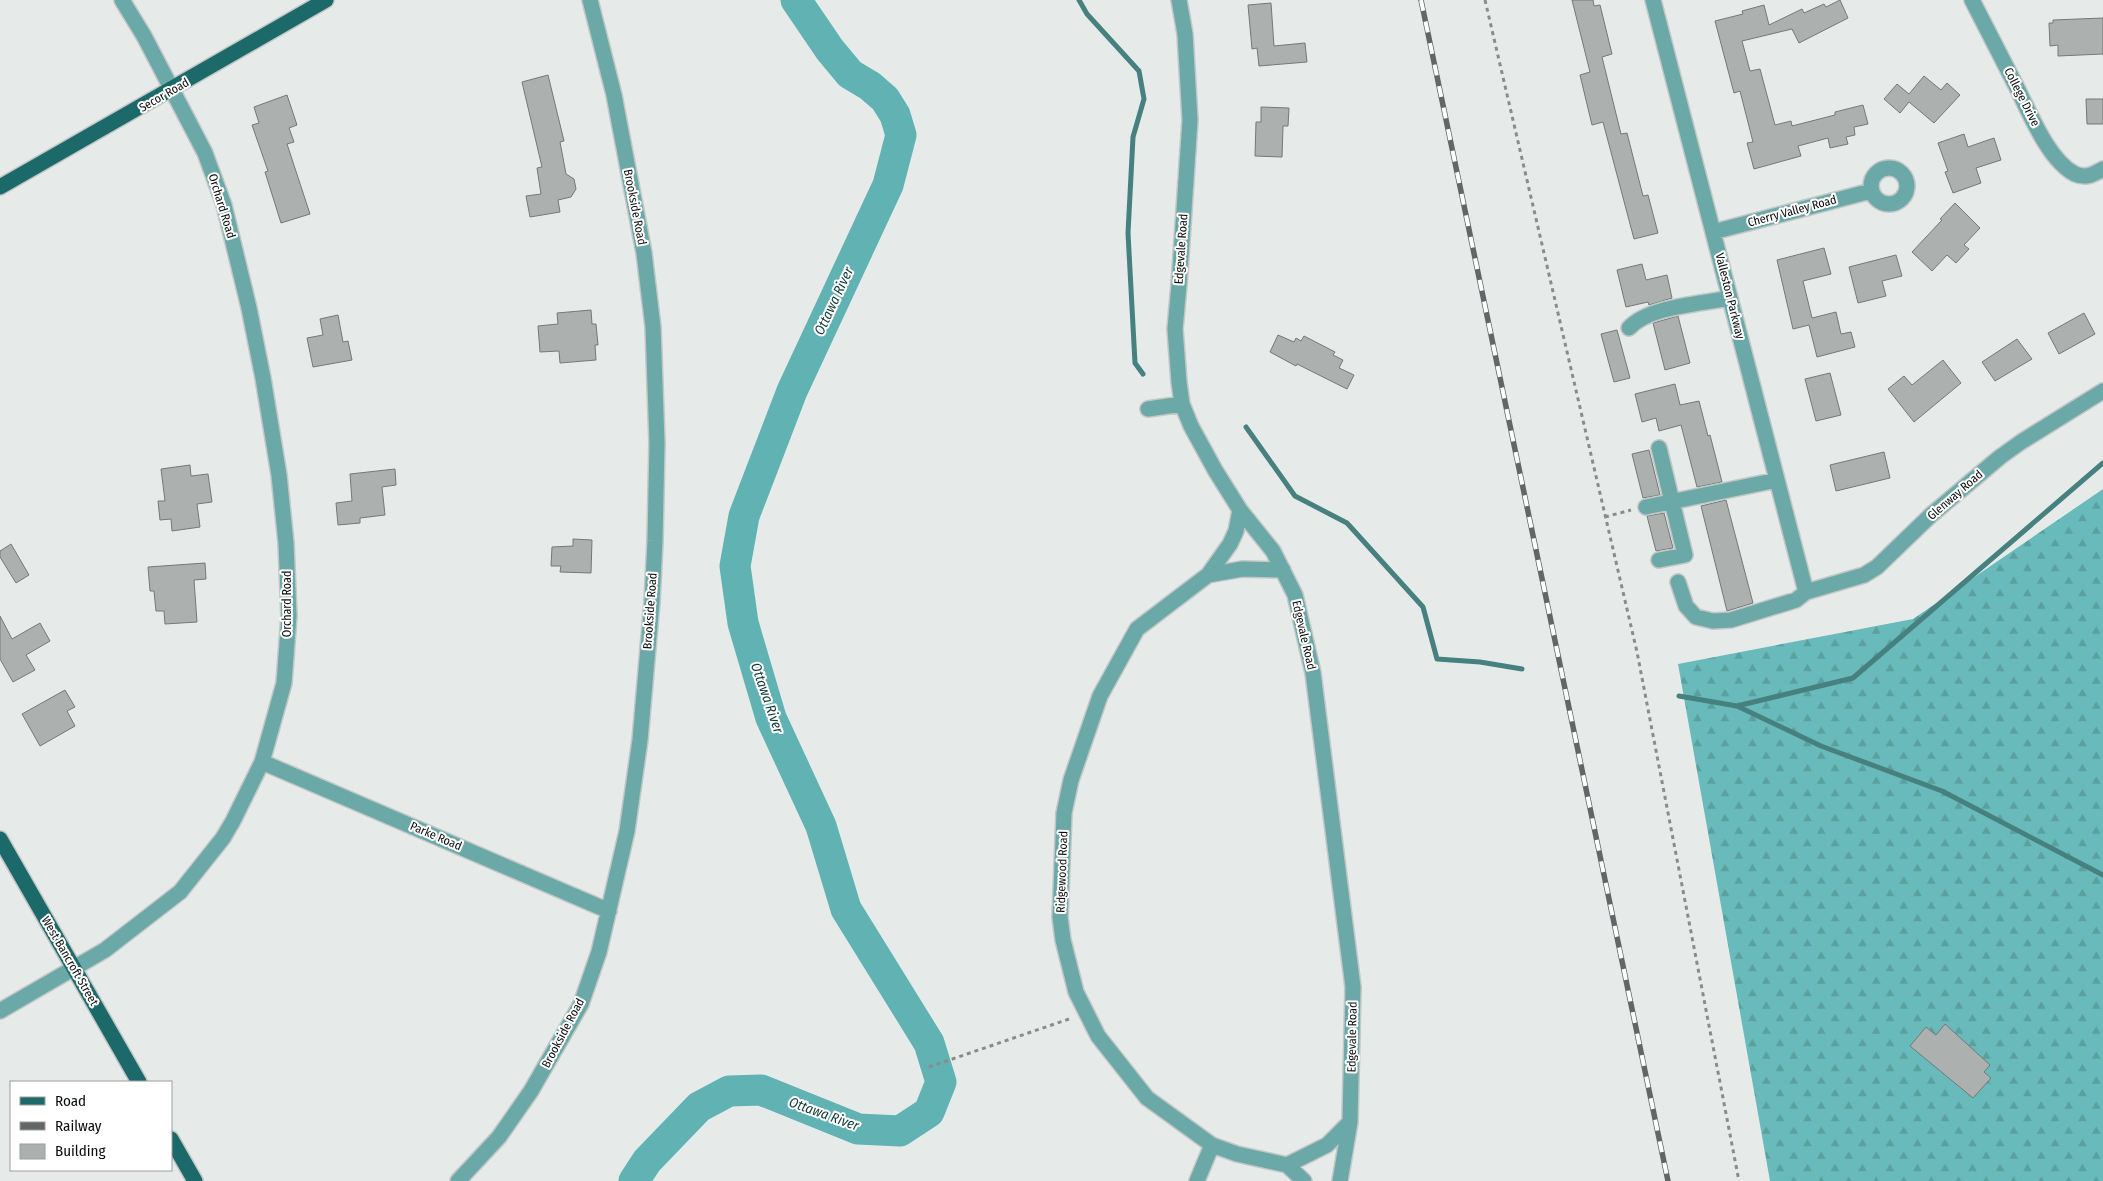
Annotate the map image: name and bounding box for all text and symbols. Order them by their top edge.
street label: College Drive [2001,65,2043,129]
street label: Secor Road [137,75,191,115]
street label: Brookside Road [621,168,649,246]
street label: Orchard Road [206,172,238,240]
street label: Cherry Valley Road [1746,192,1838,230]
street label: Edgevale Road [1172,213,1190,285]
street label: Valleston Parkway [1713,252,1748,341]
water label: Ottawa River [811,263,858,338]
street label: Glenway Road [1924,467,1986,523]
street label: Orchard Road [280,571,294,637]
street label: Brookside Road [640,572,660,650]
street label: Edgevale Road [1289,599,1319,671]
water label: Ottawa River [747,661,787,736]
street label: Parke Road [408,819,464,853]
street label: Ridgewood Road [1054,831,1070,913]
street label: West Bancroft Street [39,914,101,1008]
street label: Brookside Road [539,996,587,1070]
street label: Edgevale Road [1344,1001,1360,1073]
legend [10,1081,172,1171]
text: Road [55,1092,86,1110]
water label: Ottawa River [787,1093,862,1135]
text: Railway [55,1117,102,1135]
text: Building [55,1142,106,1160]

